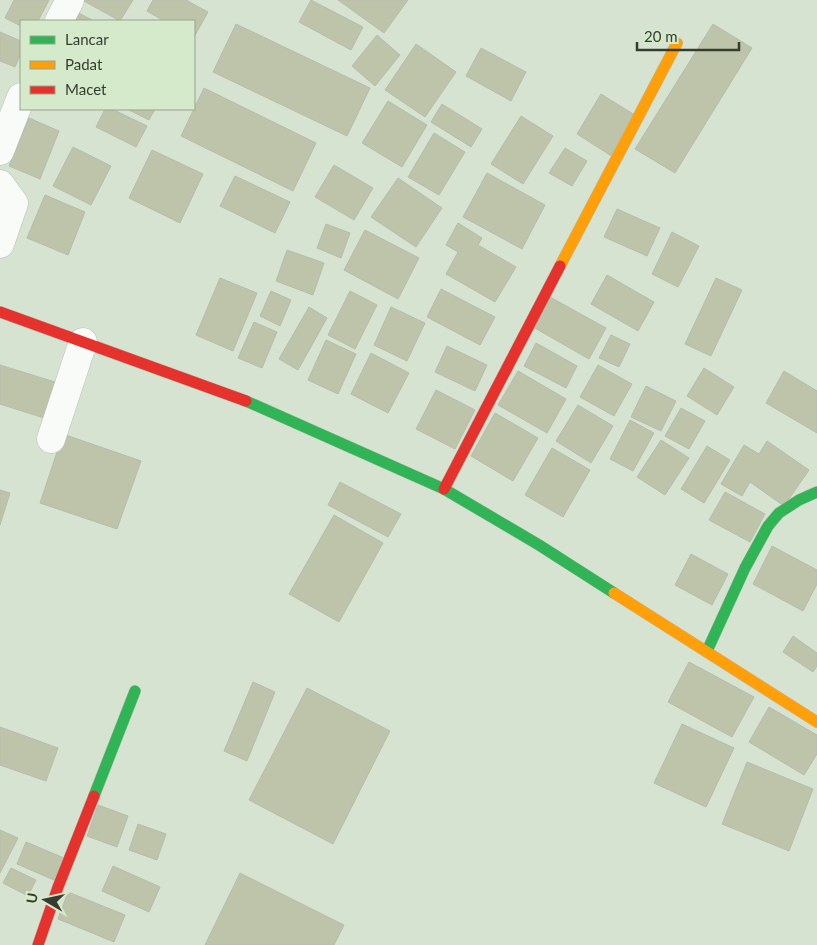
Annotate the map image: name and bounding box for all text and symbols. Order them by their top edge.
legend [20,20,195,110]
scale bar [637,20,740,52]
text: 20 m [644,27,678,45]
text: Lancar [65,30,109,48]
text: Padat [65,55,103,73]
text: Macet [65,80,107,98]
north arrow [20,875,70,925]
text: U [22,891,41,904]

